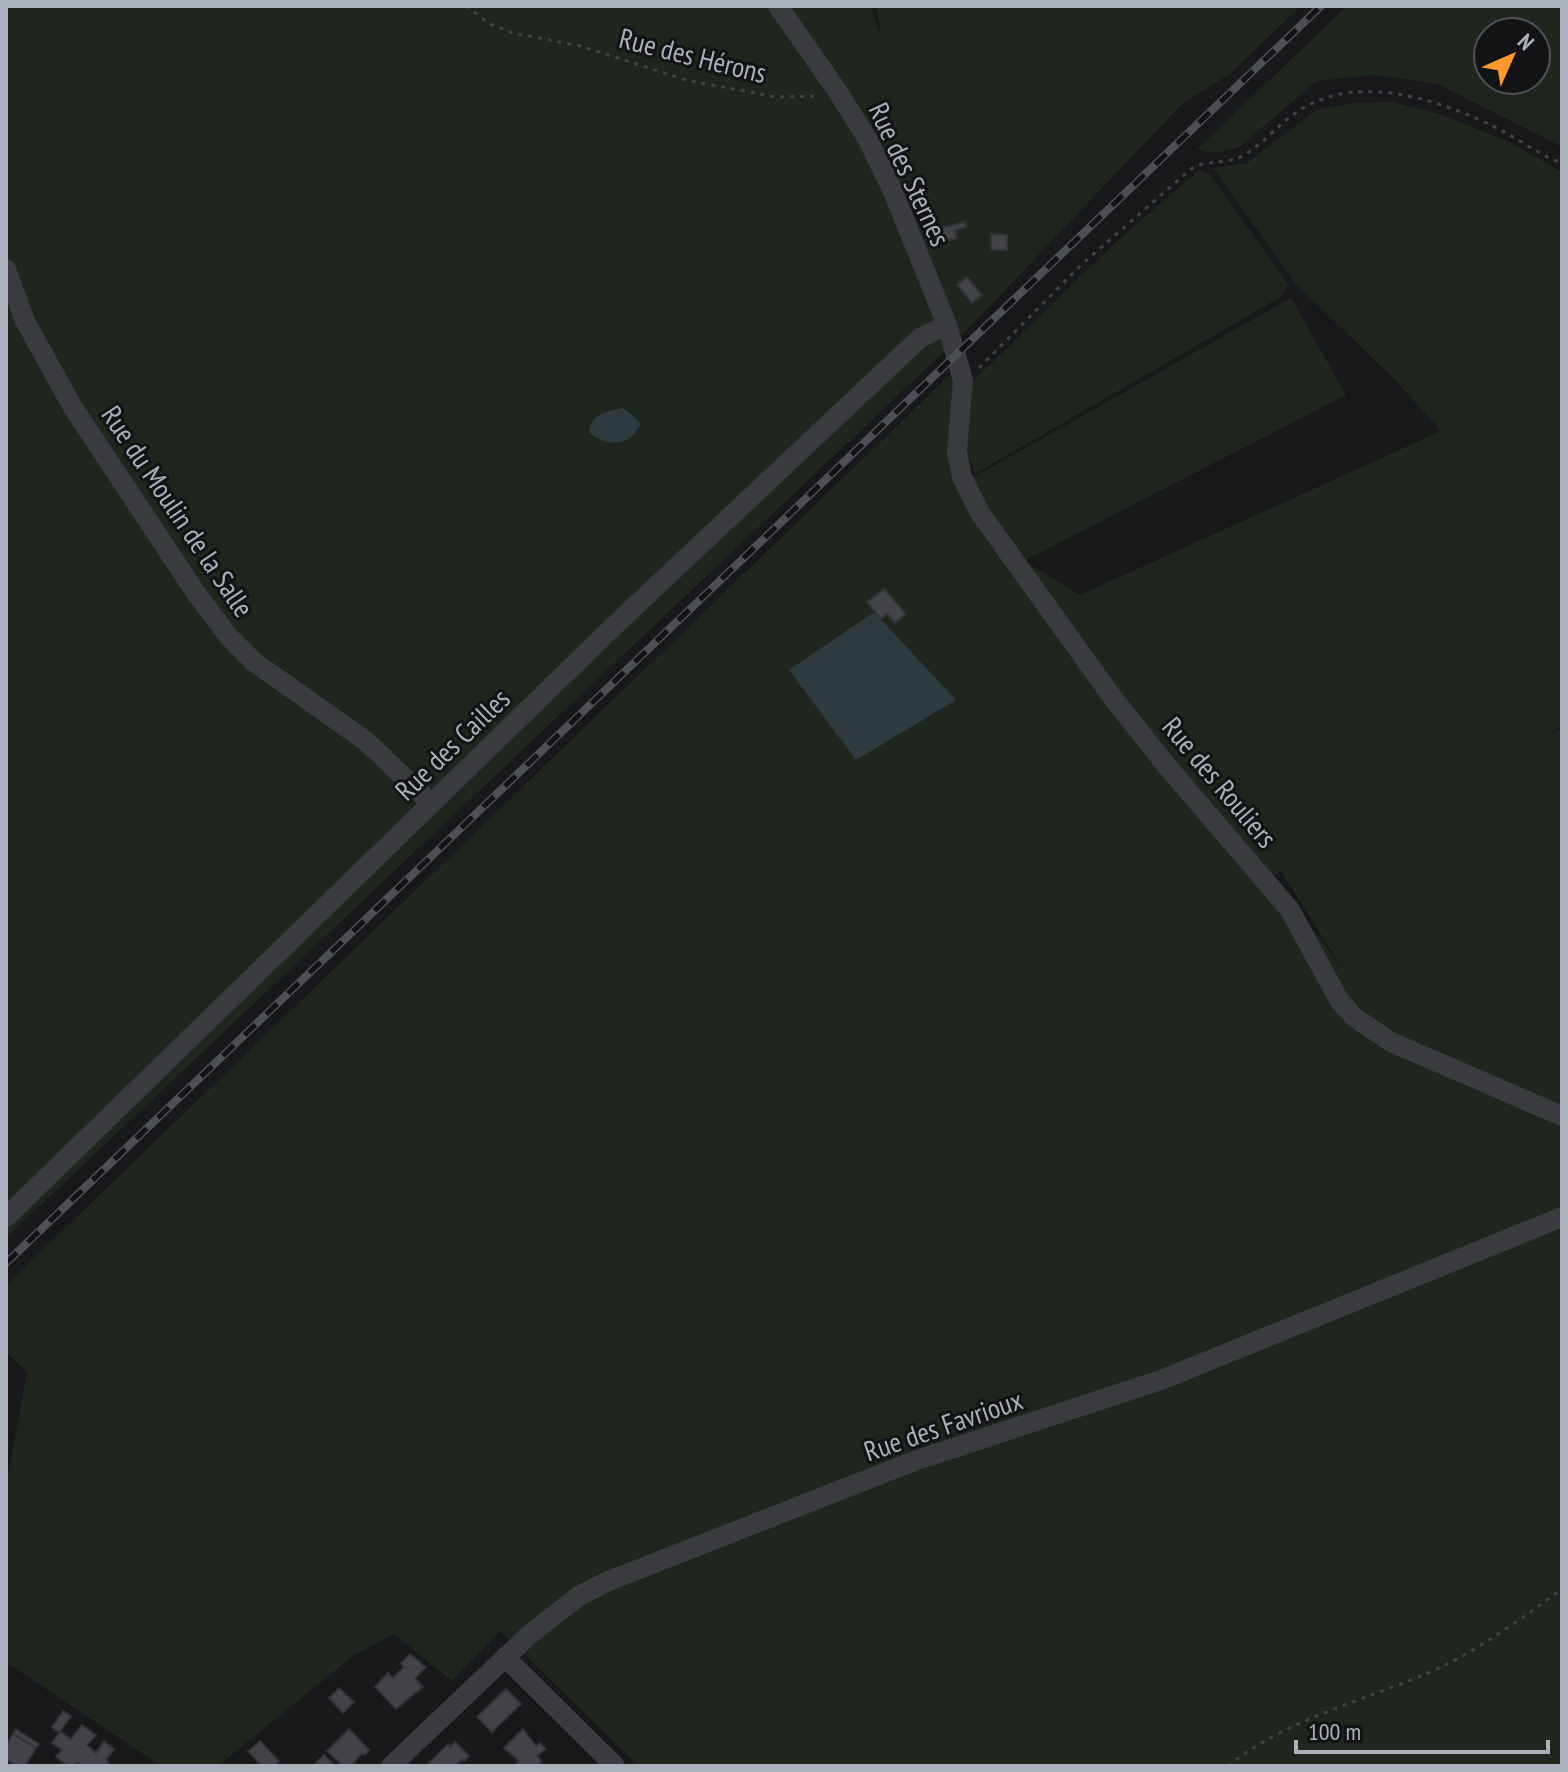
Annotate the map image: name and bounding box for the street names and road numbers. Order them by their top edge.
street label: Rue des Hérons [616,19,770,91]
street label: Rue des Sternes [861,96,959,252]
street label: Rue du Moulin de la Salle [94,398,262,624]
street label: Rue des Cailles [387,680,517,808]
street label: Rue des Rouliers [1154,709,1286,855]
street label: Rue des Favrioux [859,1381,1027,1469]

